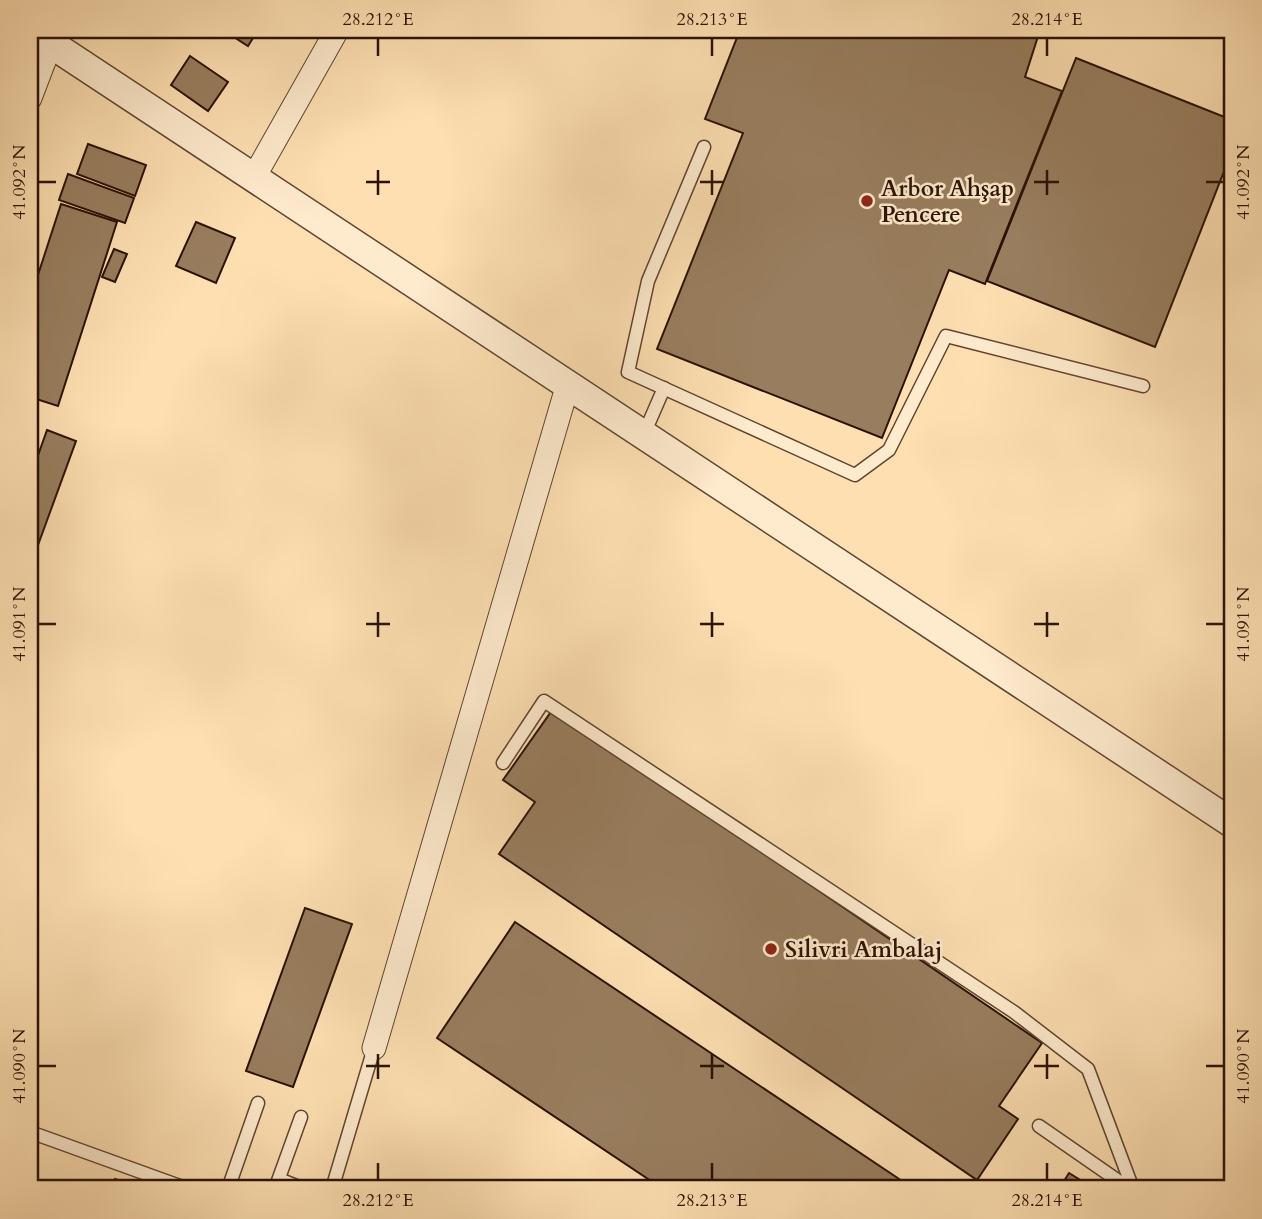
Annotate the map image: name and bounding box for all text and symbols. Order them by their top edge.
text: 28.212°E [343,7,414,32]
text: 28.213°E [677,7,748,32]
text: 28.214°E [1012,7,1083,32]
text: 41.092°N [7,144,32,220]
text: 41.092°N [1231,144,1256,220]
place label: Arbor Ahşap Pencere [881,173,1014,230]
marker: Arbor Ahşap Pencere [859,193,875,209]
text: 41.091°N [7,586,32,662]
text: 41.091°N [1231,586,1256,662]
place label: Silivri Ambalaj [785,934,942,965]
marker: Silivri Ambalaj [763,941,779,957]
text: 41.090°N [7,1028,32,1104]
text: 41.090°N [1231,1028,1256,1104]
text: 28.212°E [343,1188,414,1213]
text: 28.213°E [677,1188,748,1213]
text: 28.214°E [1012,1188,1083,1213]

